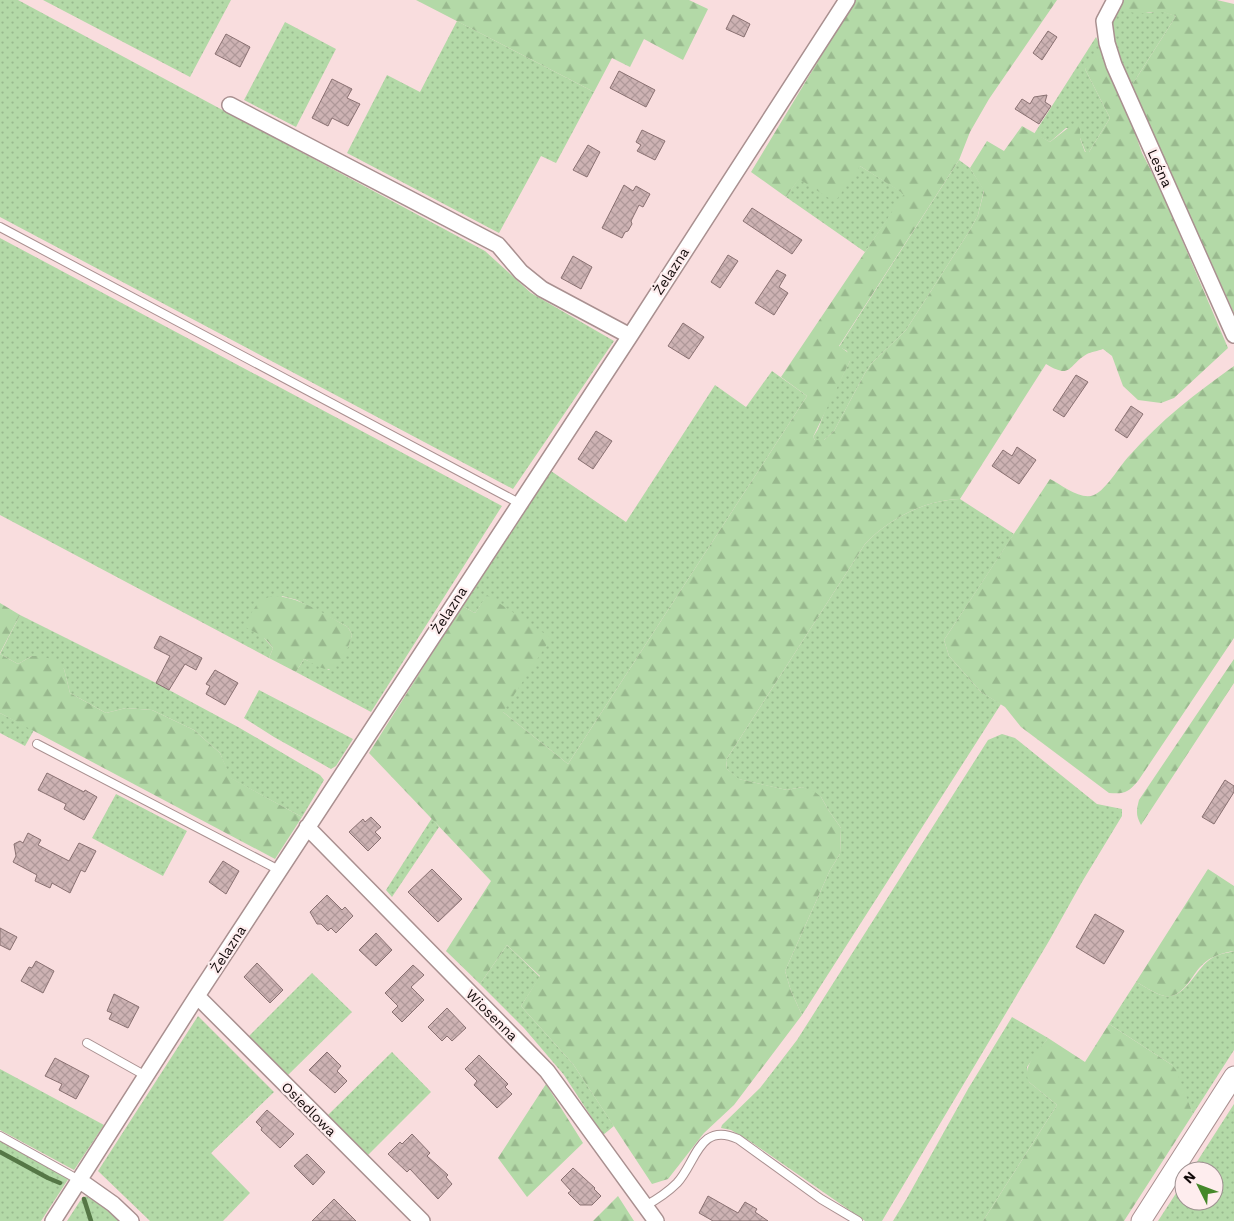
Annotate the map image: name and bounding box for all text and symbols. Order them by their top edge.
street label: Leśna [1145,146,1176,190]
street label: Żelazna [650,244,692,298]
street label: Żelazna [428,583,470,637]
street label: Żelazna [207,922,249,976]
street label: Wiosenna [463,986,521,1044]
street label: Osiedlowa [278,1078,340,1140]
north arrow [1174,1161,1224,1211]
text: N [1180,1168,1199,1187]

